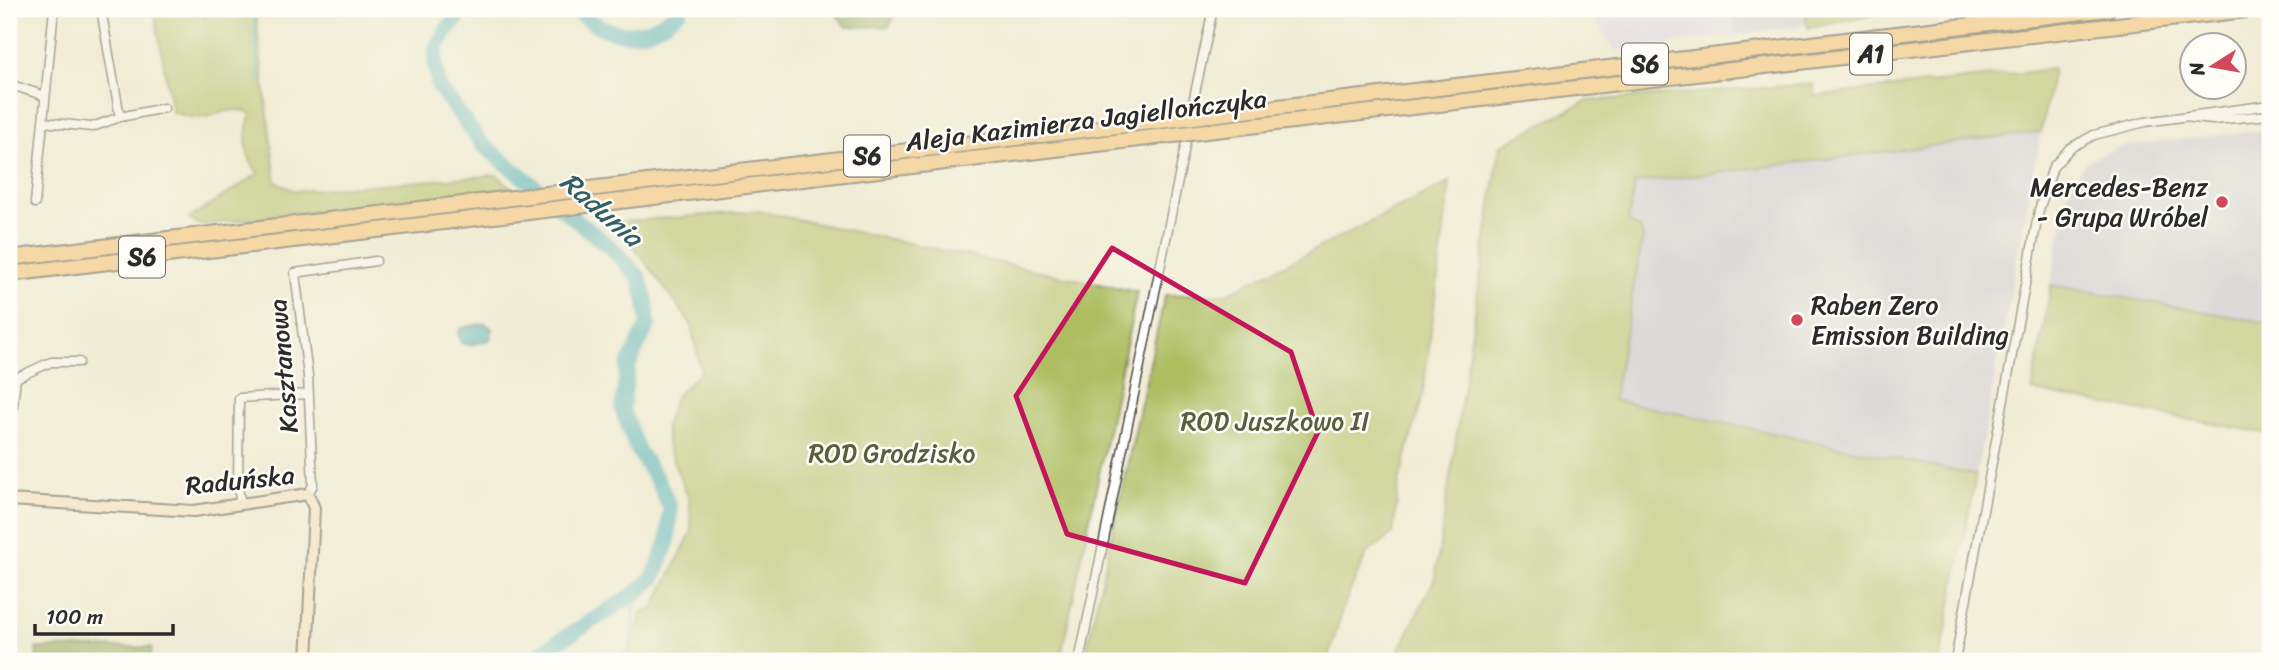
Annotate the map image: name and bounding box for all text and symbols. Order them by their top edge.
north arrow [2178,32,2248,102]
road number: A1 [1850,34,1892,74]
road number: S6 [1622,43,1668,84]
text: N [2179,59,2214,80]
street label: Aleja Kazimierza Jagiellończyka [902,75,1269,165]
road number: S6 [844,136,890,176]
water label: Radunia [549,159,656,261]
place label: Mercedes-Benz - Grupa Wróbel [2030,164,2209,240]
marker: Mercedes-Benz - Grupa Wróbel [2214,194,2230,210]
road number: S6 [119,236,165,278]
place label: Raben Zero Emission Building [1811,282,2009,358]
street label: Kasztanowa [254,297,312,435]
marker: Raben Zero Emission Building [1789,312,1805,328]
park label: ROD Juszkowo II [1181,398,1369,444]
park label: ROD Grodzisko [809,430,976,476]
street label: Raduńska [183,451,297,509]
scale bar [35,593,173,637]
text: 100 m [46,598,103,636]

